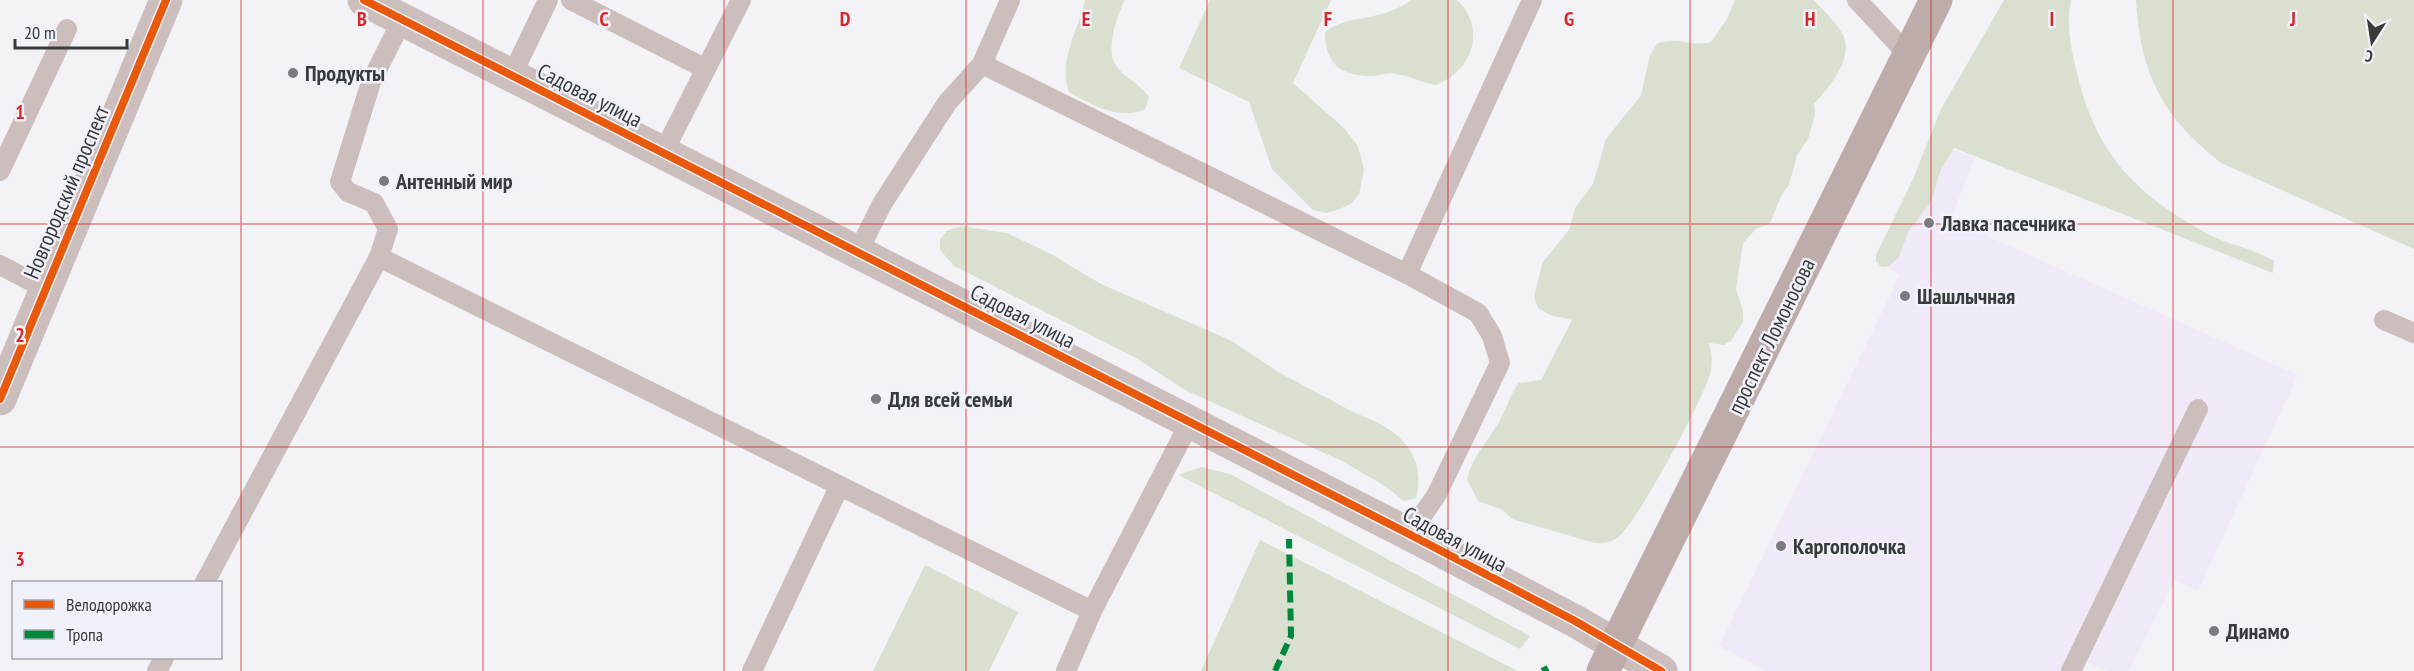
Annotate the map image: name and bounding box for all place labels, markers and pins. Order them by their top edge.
place label: Продукты [305,59,385,87]
marker: Продукты [286,66,300,80]
place label: Антенный мир [395,167,513,195]
marker: Антенный мир [377,174,391,188]
place label: Лавка пасечника [1940,209,2076,237]
marker: Лавка пасечника [1922,216,1936,230]
place label: Шашлычная [1917,282,2015,310]
marker: Шашлычная [1898,289,1912,303]
place label: Для всей семьи [888,385,1013,413]
marker: Для всей семьи [869,392,883,406]
place label: Каргополочка [1793,532,1906,560]
marker: Каргополочка [1774,539,1788,553]
place label: Динамо [2226,617,2290,645]
marker: Динамо [2207,624,2221,638]

